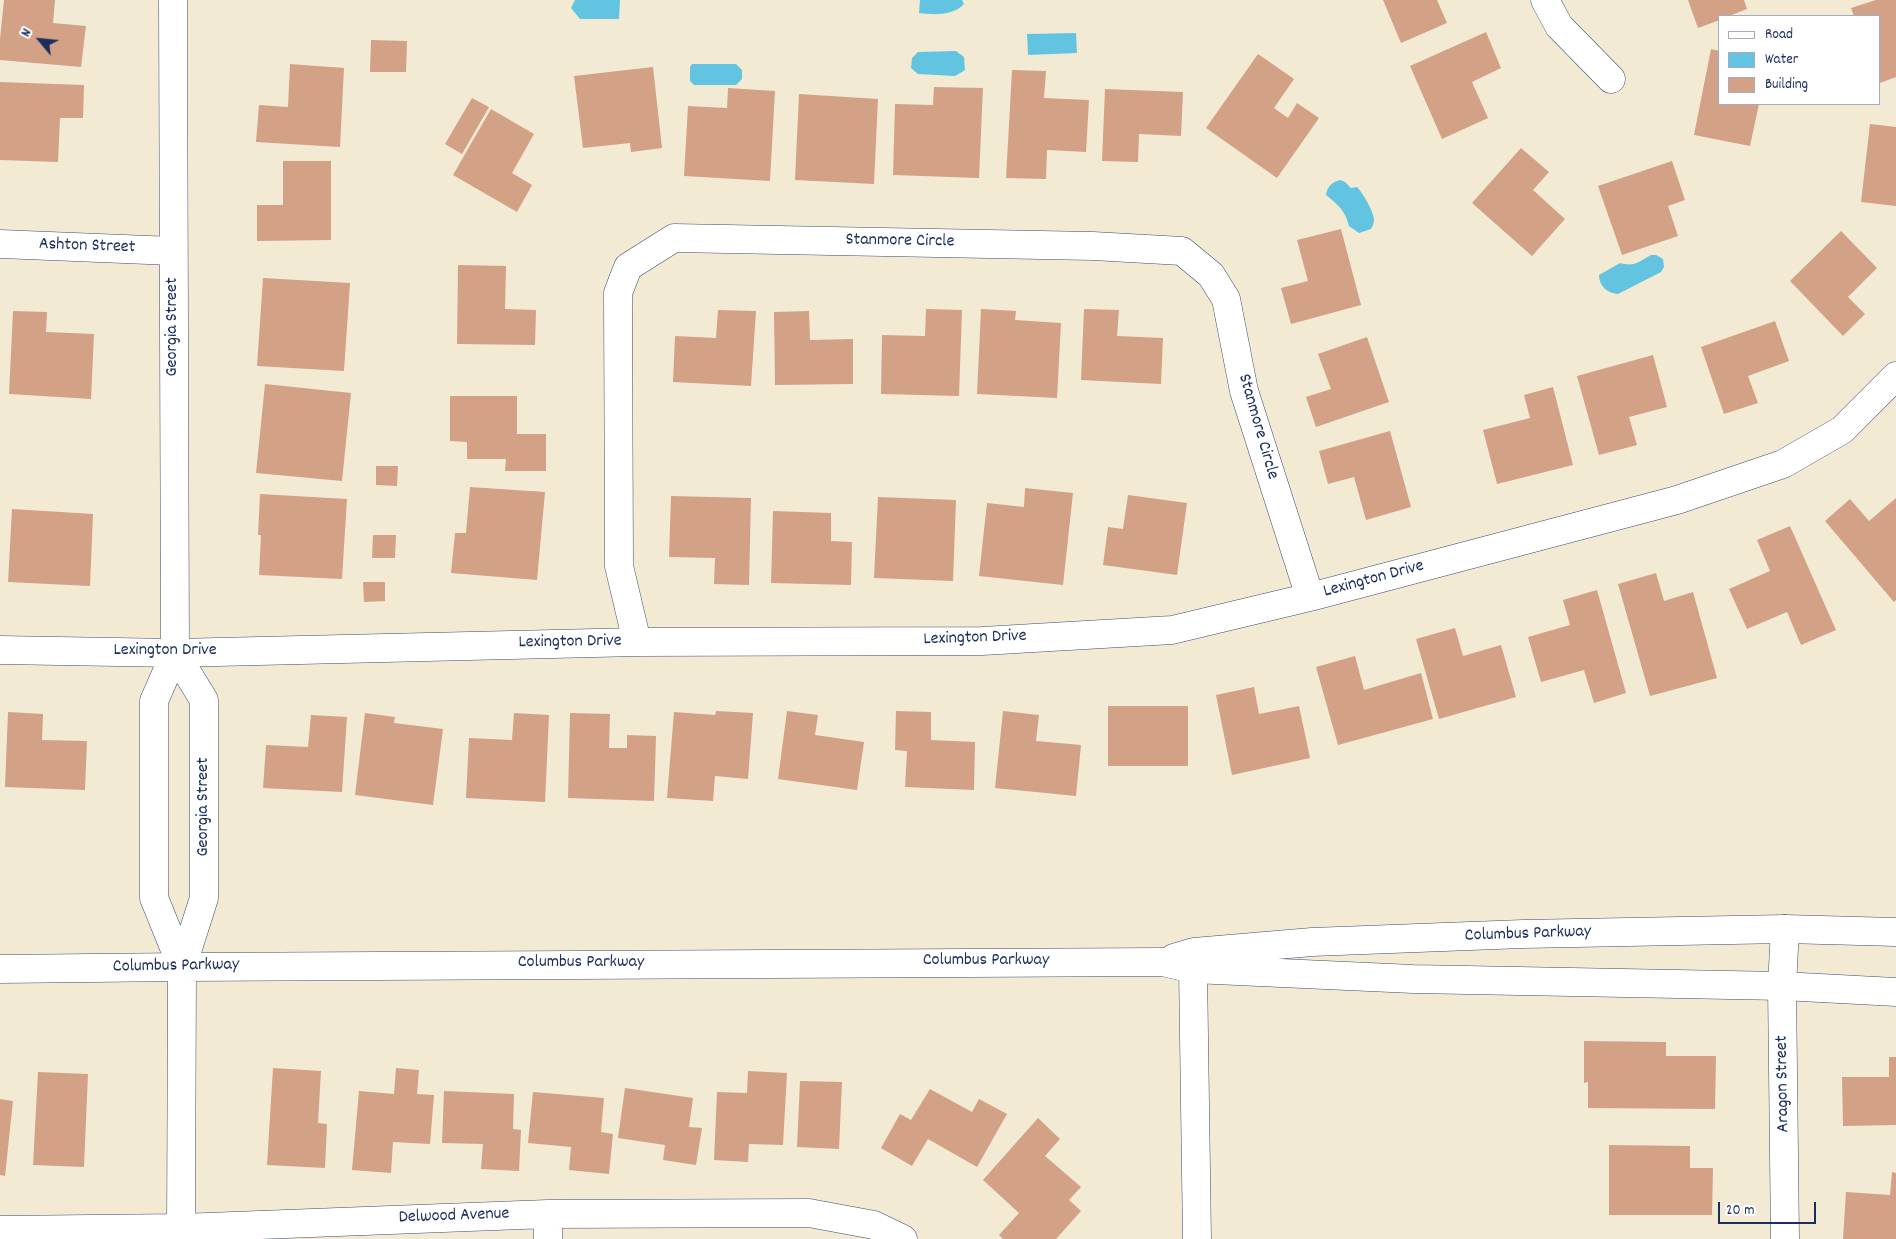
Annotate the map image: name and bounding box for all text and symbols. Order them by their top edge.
north arrow [15,15,65,65]
legend [1718,15,1881,105]
text: Road [1765,24,1793,46]
text: N [16,25,37,41]
text: Water [1765,49,1798,71]
text: Building [1765,74,1808,96]
street label: Stanmore Circle [845,230,955,254]
street label: Ashton Street [38,235,136,259]
street label: Georgia Street [163,277,185,377]
street label: Stanmore Circle [1232,372,1282,482]
street label: Lexington Drive [1321,556,1427,604]
street label: Lexington Drive [923,626,1027,652]
street label: Lexington Drive [518,631,622,655]
street label: Lexington Drive [113,641,217,663]
street label: Georgia Street [194,757,216,857]
street label: Columbus Parkway [1464,922,1592,948]
street label: Columbus Parkway [923,951,1049,973]
street label: Columbus Parkway [518,953,644,975]
street label: Columbus Parkway [113,955,239,979]
street label: Aragon Street [1772,1035,1796,1133]
scale bar [1721,1192,1818,1224]
text: 20 m [1726,1200,1754,1222]
street label: Delwood Avenue [398,1204,510,1230]

